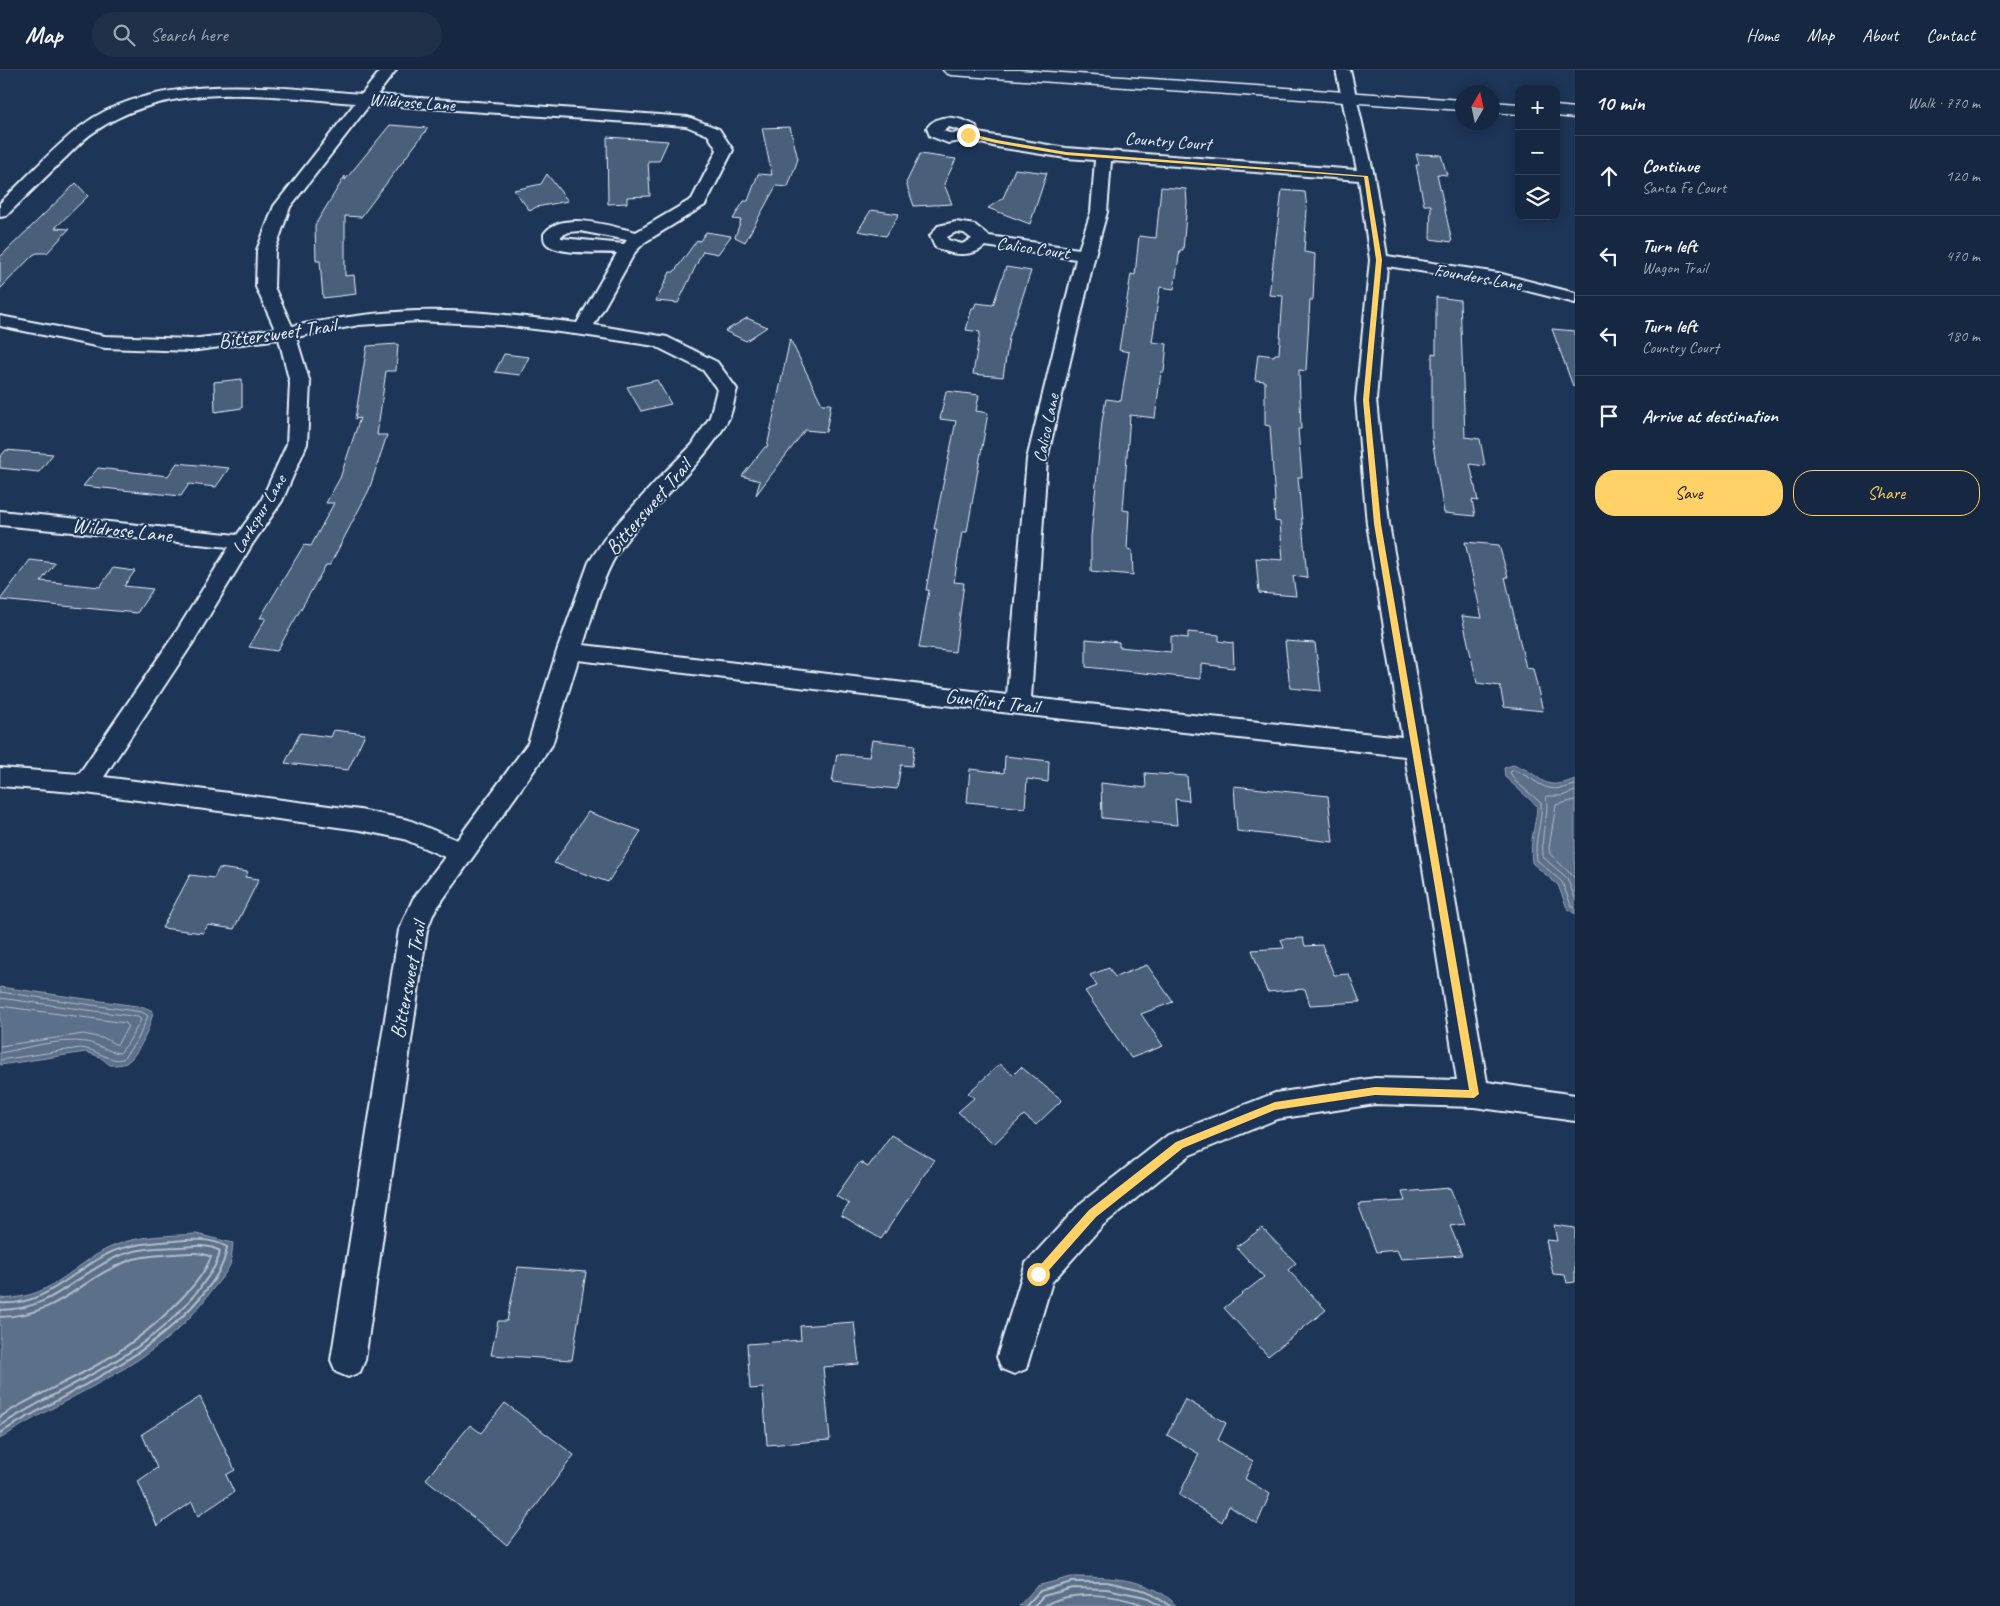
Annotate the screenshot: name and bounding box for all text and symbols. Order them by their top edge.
search box [92,12,442,57]
text: Map [25,20,62,50]
icon: search [110,21,138,49]
text: Search here [150,23,228,47]
text: Home [1746,24,1779,46]
text: Map [1807,24,1834,46]
text: About [1862,24,1898,46]
text: Contact [1926,24,1975,46]
north arrow [1455,85,1500,130]
map controls [1515,85,1560,220]
button: + [1515,85,1560,130]
street label: Wildrose Lane [369,88,457,116]
text: 10 min [1595,90,1645,116]
text: Walk · 770 m [1908,93,1980,113]
route end [957,124,980,147]
street label: Country Court [1124,127,1215,155]
button: − [1515,130,1560,175]
text: Continue [1642,154,1699,178]
icon: ahead [1595,162,1623,190]
text: 120 m [1946,166,1980,186]
button: layers [1515,175,1560,220]
text: Santa Fe Court [1642,178,1726,198]
street label: Calico Court [995,232,1073,264]
text: Turn left [1642,234,1697,258]
icon: left [1595,242,1623,270]
text: 470 m [1946,246,1980,266]
street label: Founders Lane [1433,258,1525,296]
text: Wagon Trail [1642,258,1707,278]
street label: Bittersweet Trail [217,311,341,354]
text: Turn left [1642,314,1697,338]
icon: left [1595,322,1623,350]
text: 180 m [1946,326,1980,346]
text: Country Court [1642,338,1719,358]
street label: Calico Lane [1028,391,1064,464]
icon: arrive [1595,402,1623,430]
text: Arrive at destination [1642,404,1778,428]
street label: Bittersweet Trail [599,451,699,560]
street label: Larkspur Lane [227,470,292,557]
button: Save [1595,470,1783,516]
button: Share [1793,470,1980,516]
street label: Wildrose Lane [71,512,174,548]
street label: Gunflint Trail [944,682,1044,720]
street label: Bittersweet Trail [384,916,433,1041]
route start [1027,1263,1050,1286]

